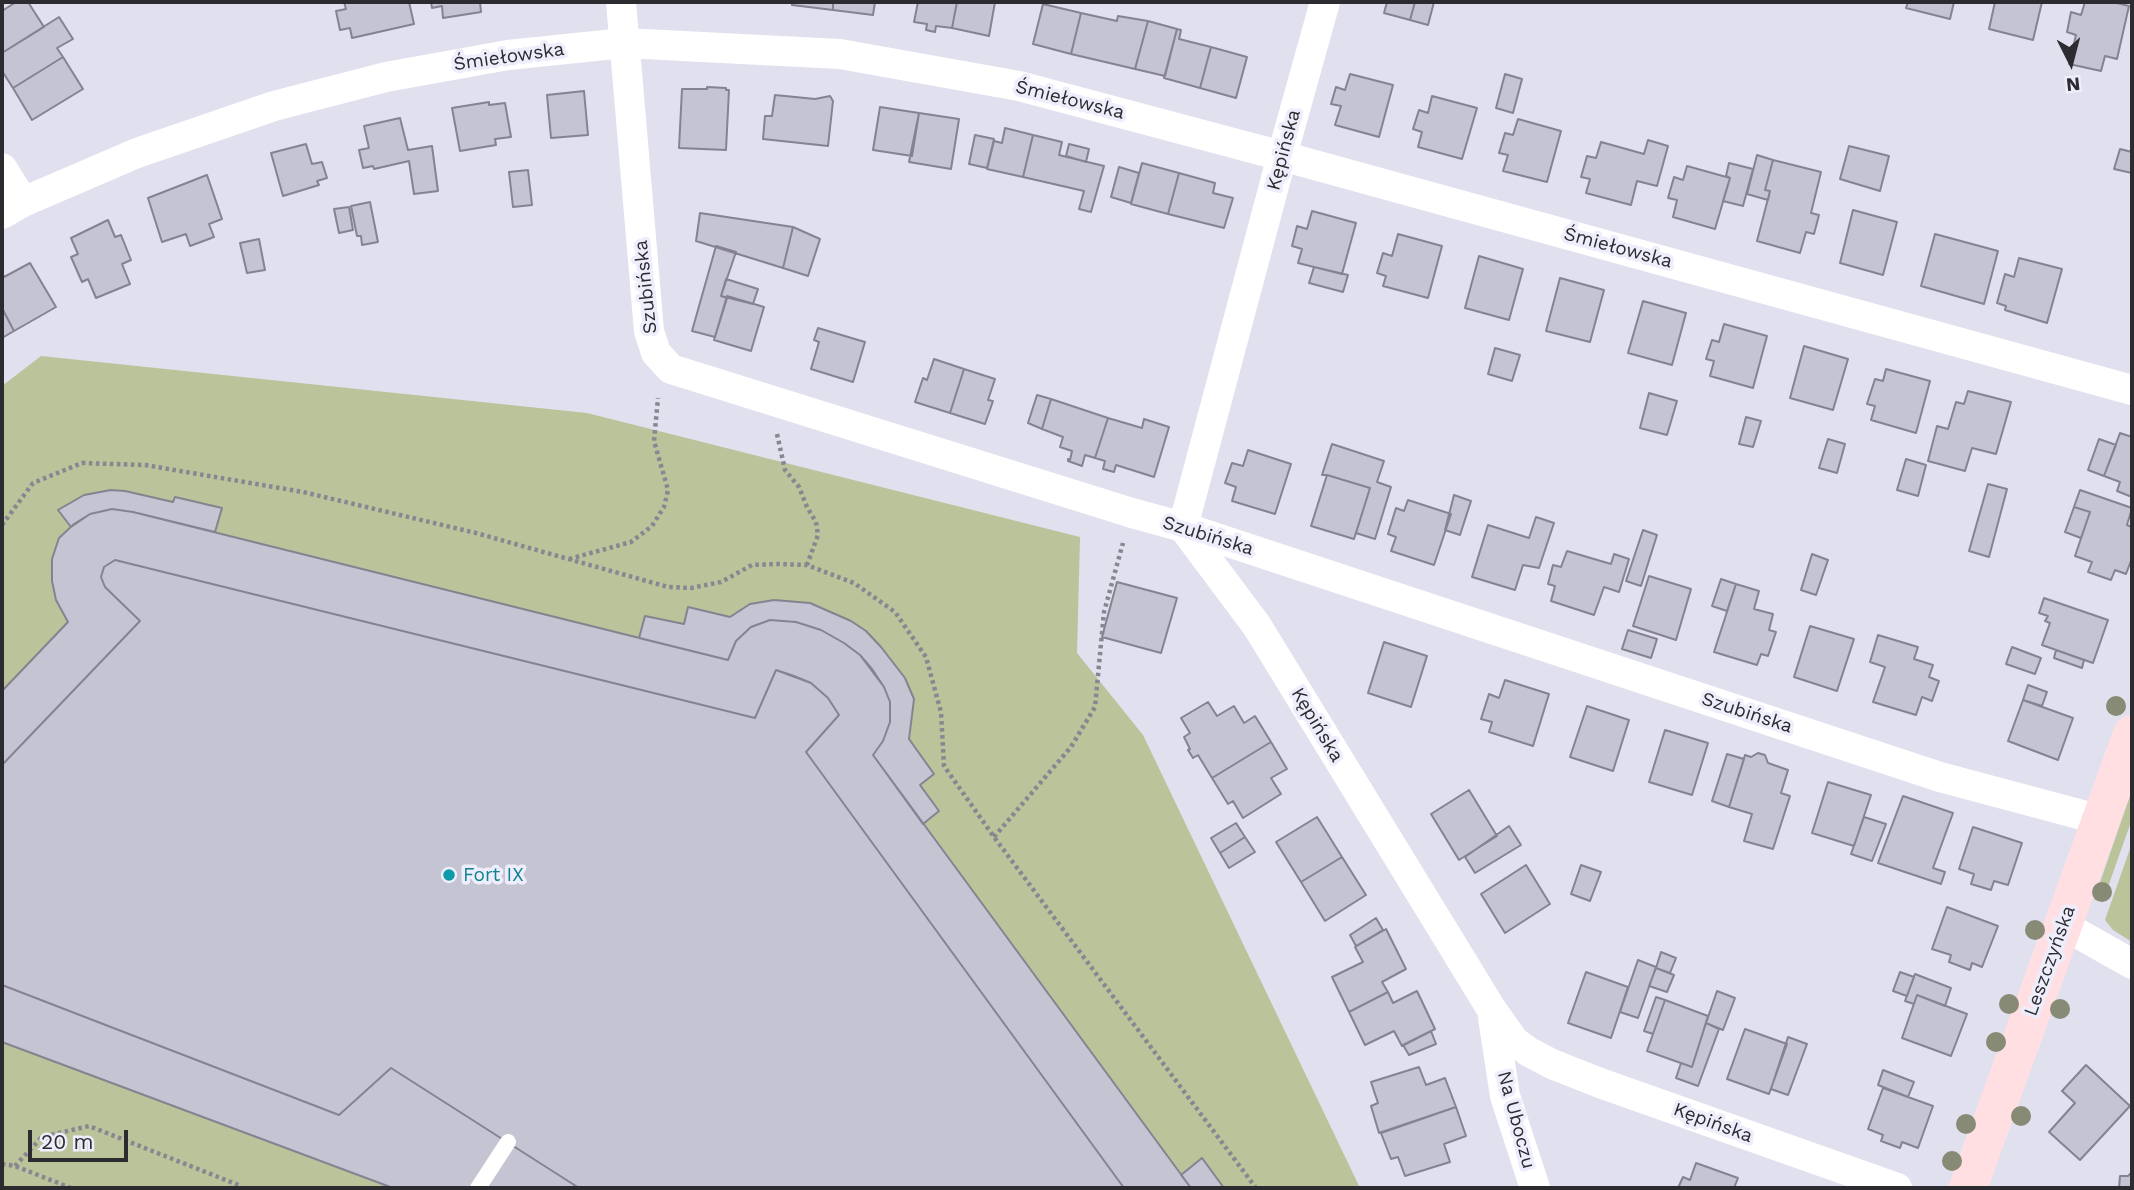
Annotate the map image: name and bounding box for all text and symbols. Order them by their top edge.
north arrow [2036,28,2106,98]
street label: Śmiełowska [452,38,566,76]
text: N [2065,72,2081,97]
street label: Śmiełowska [1013,75,1127,125]
street label: Kępińska [1262,107,1306,193]
street label: Śmiełowska [1561,223,1675,273]
street label: Szubińska [630,239,662,335]
street label: Szubińska [1160,511,1256,561]
street label: Kępińska [1286,684,1348,766]
street label: Szubińska [1699,688,1795,738]
place label: Fort IX [463,864,524,886]
marker: Fort IX [441,867,457,883]
street label: Leszczyńska [2019,903,2081,1019]
street label: Na Uboczu [1492,1069,1540,1171]
street label: Kępińska [1670,1098,1756,1148]
scale bar [32,1116,131,1160]
text: 20 m [41,1129,93,1154]

